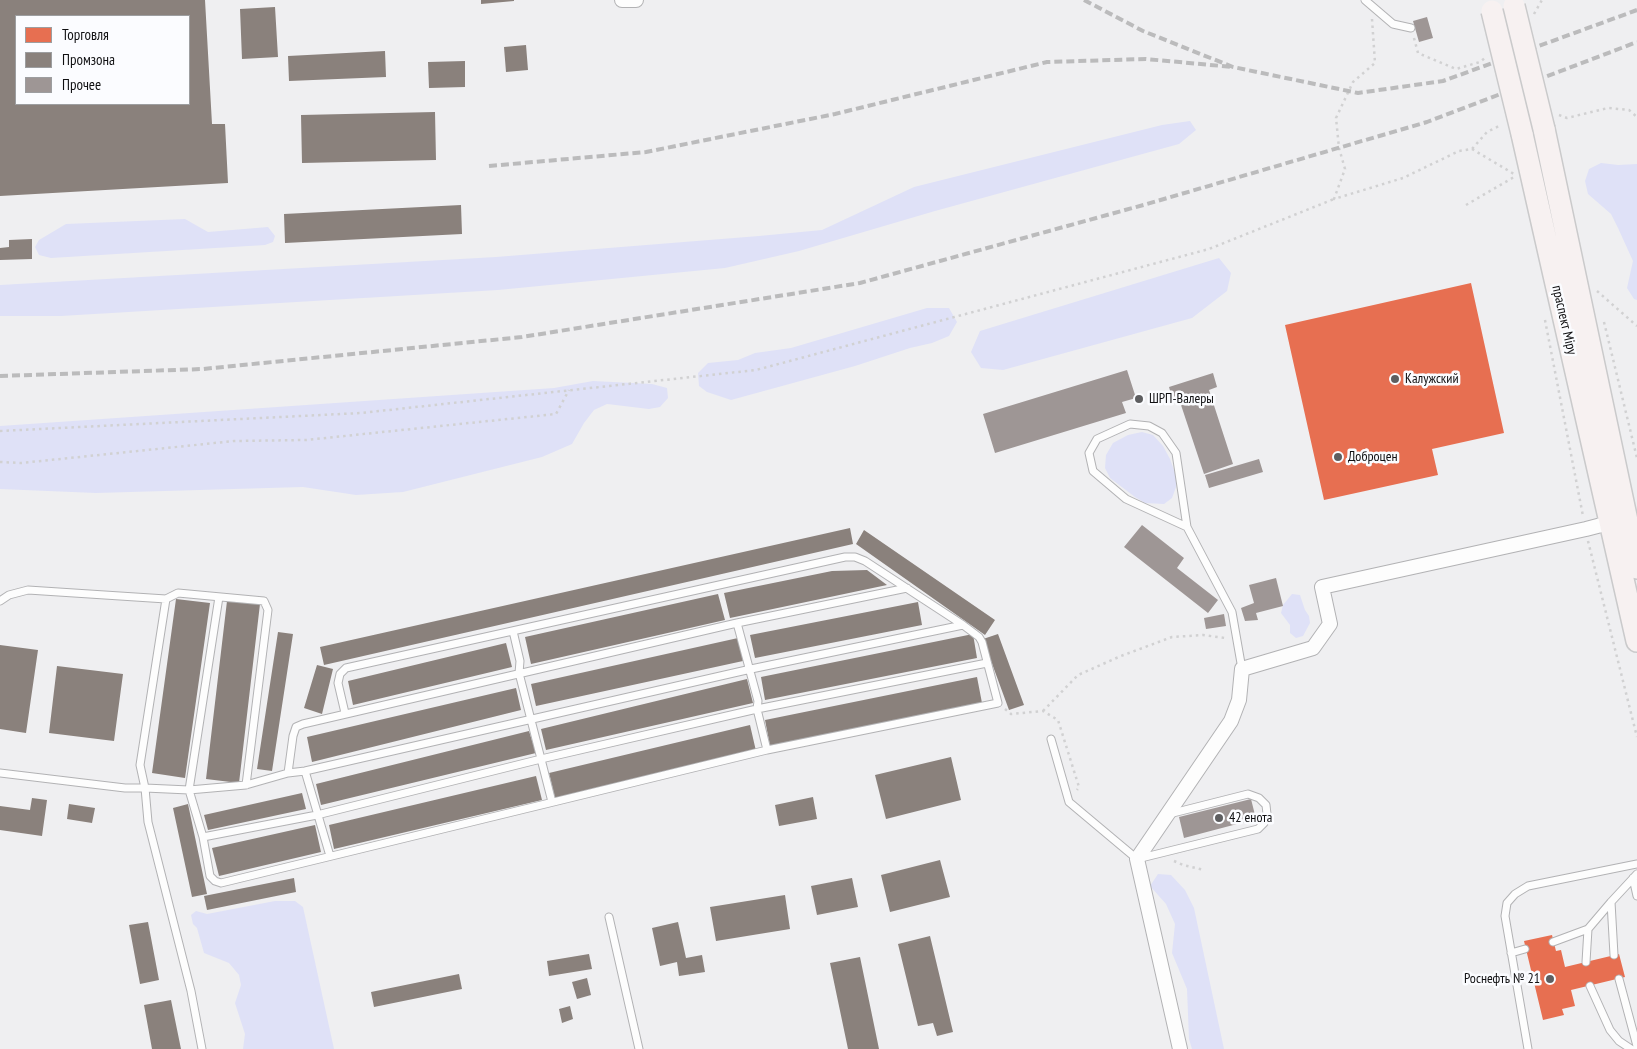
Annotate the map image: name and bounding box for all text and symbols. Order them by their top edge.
legend [15,15,190,105]
text: Торговля [62,25,109,44]
text: Промзона [62,50,115,69]
text: Прочее [62,75,101,94]
street label: праспект Міру [1548,284,1580,356]
place label: Калужский [1405,371,1459,387]
marker: Калужский [1389,373,1401,385]
place label: ШРП-Валеры [1149,391,1214,407]
marker: ШРП-Валеры [1133,393,1145,405]
place label: Доброцен [1348,449,1398,465]
marker: Доброцен [1332,451,1344,463]
place label: 42 енота [1229,810,1272,826]
marker: 42 енота [1213,812,1225,824]
place label: Роснефть № 21 [1464,971,1540,987]
marker: Роснефть № 21 [1544,973,1556,985]

